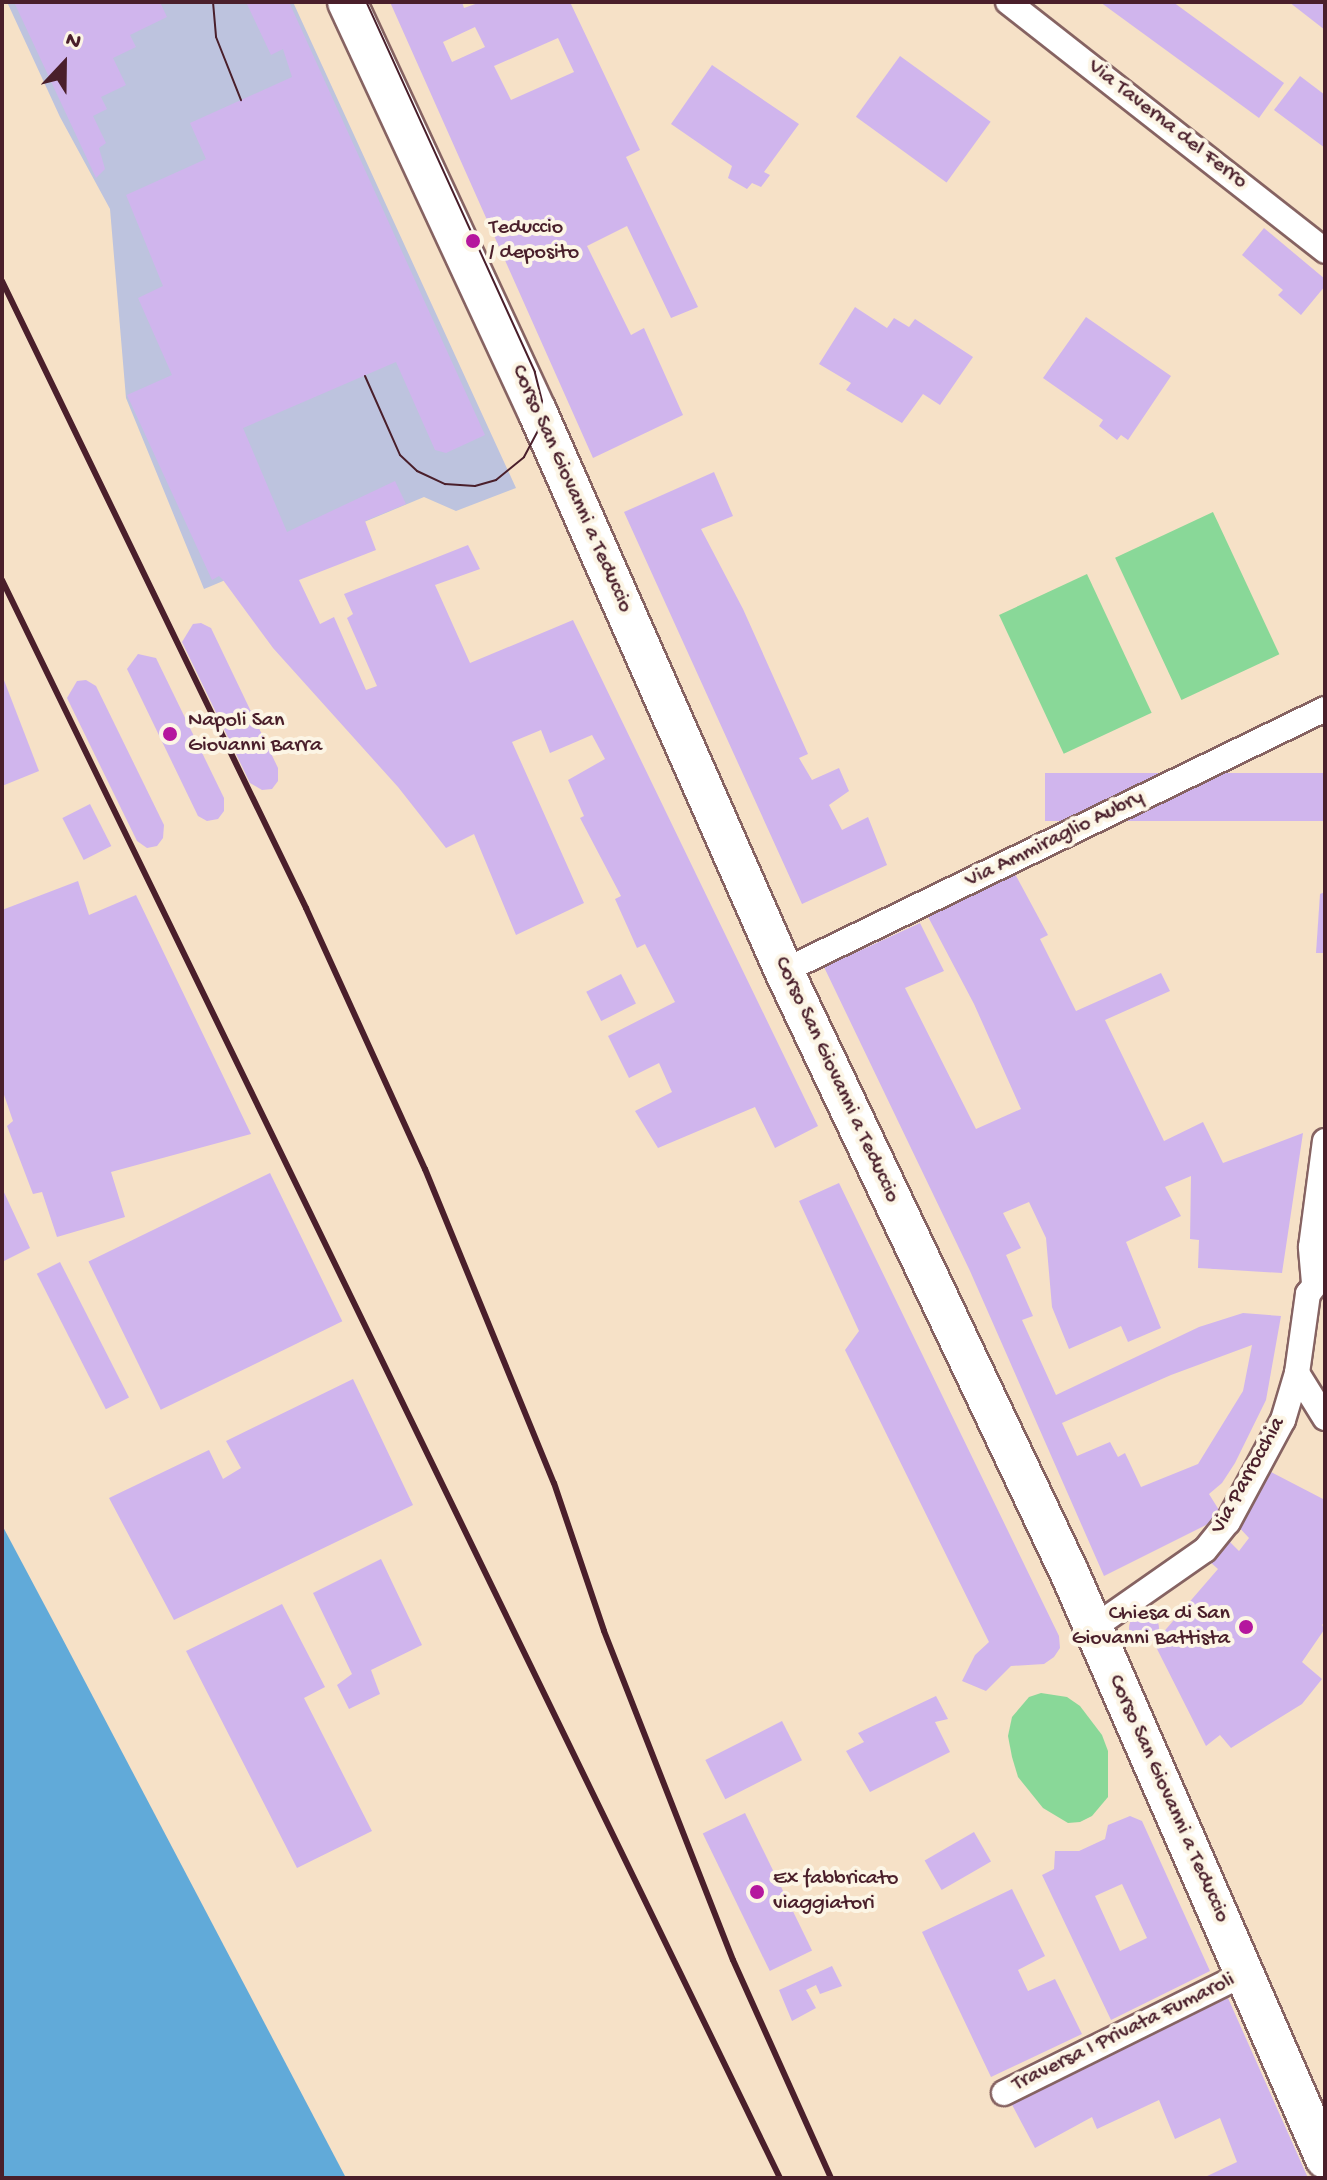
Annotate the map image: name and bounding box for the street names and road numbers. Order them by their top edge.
street label: Via Taverna del Ferro [1082,54,1252,196]
street label: Corso San Giovanni a Teduccio [504,361,638,617]
street label: Via Ammiraglio Aubry [961,785,1149,895]
street label: Corso San Giovanni a Teduccio [767,953,905,1207]
street label: Via Parrocchia [1206,1413,1292,1539]
street label: Corso San Giovanni a Teduccio [1101,1671,1235,1927]
street label: Traversa I Privata Fumaroli [1008,1968,1240,2098]

